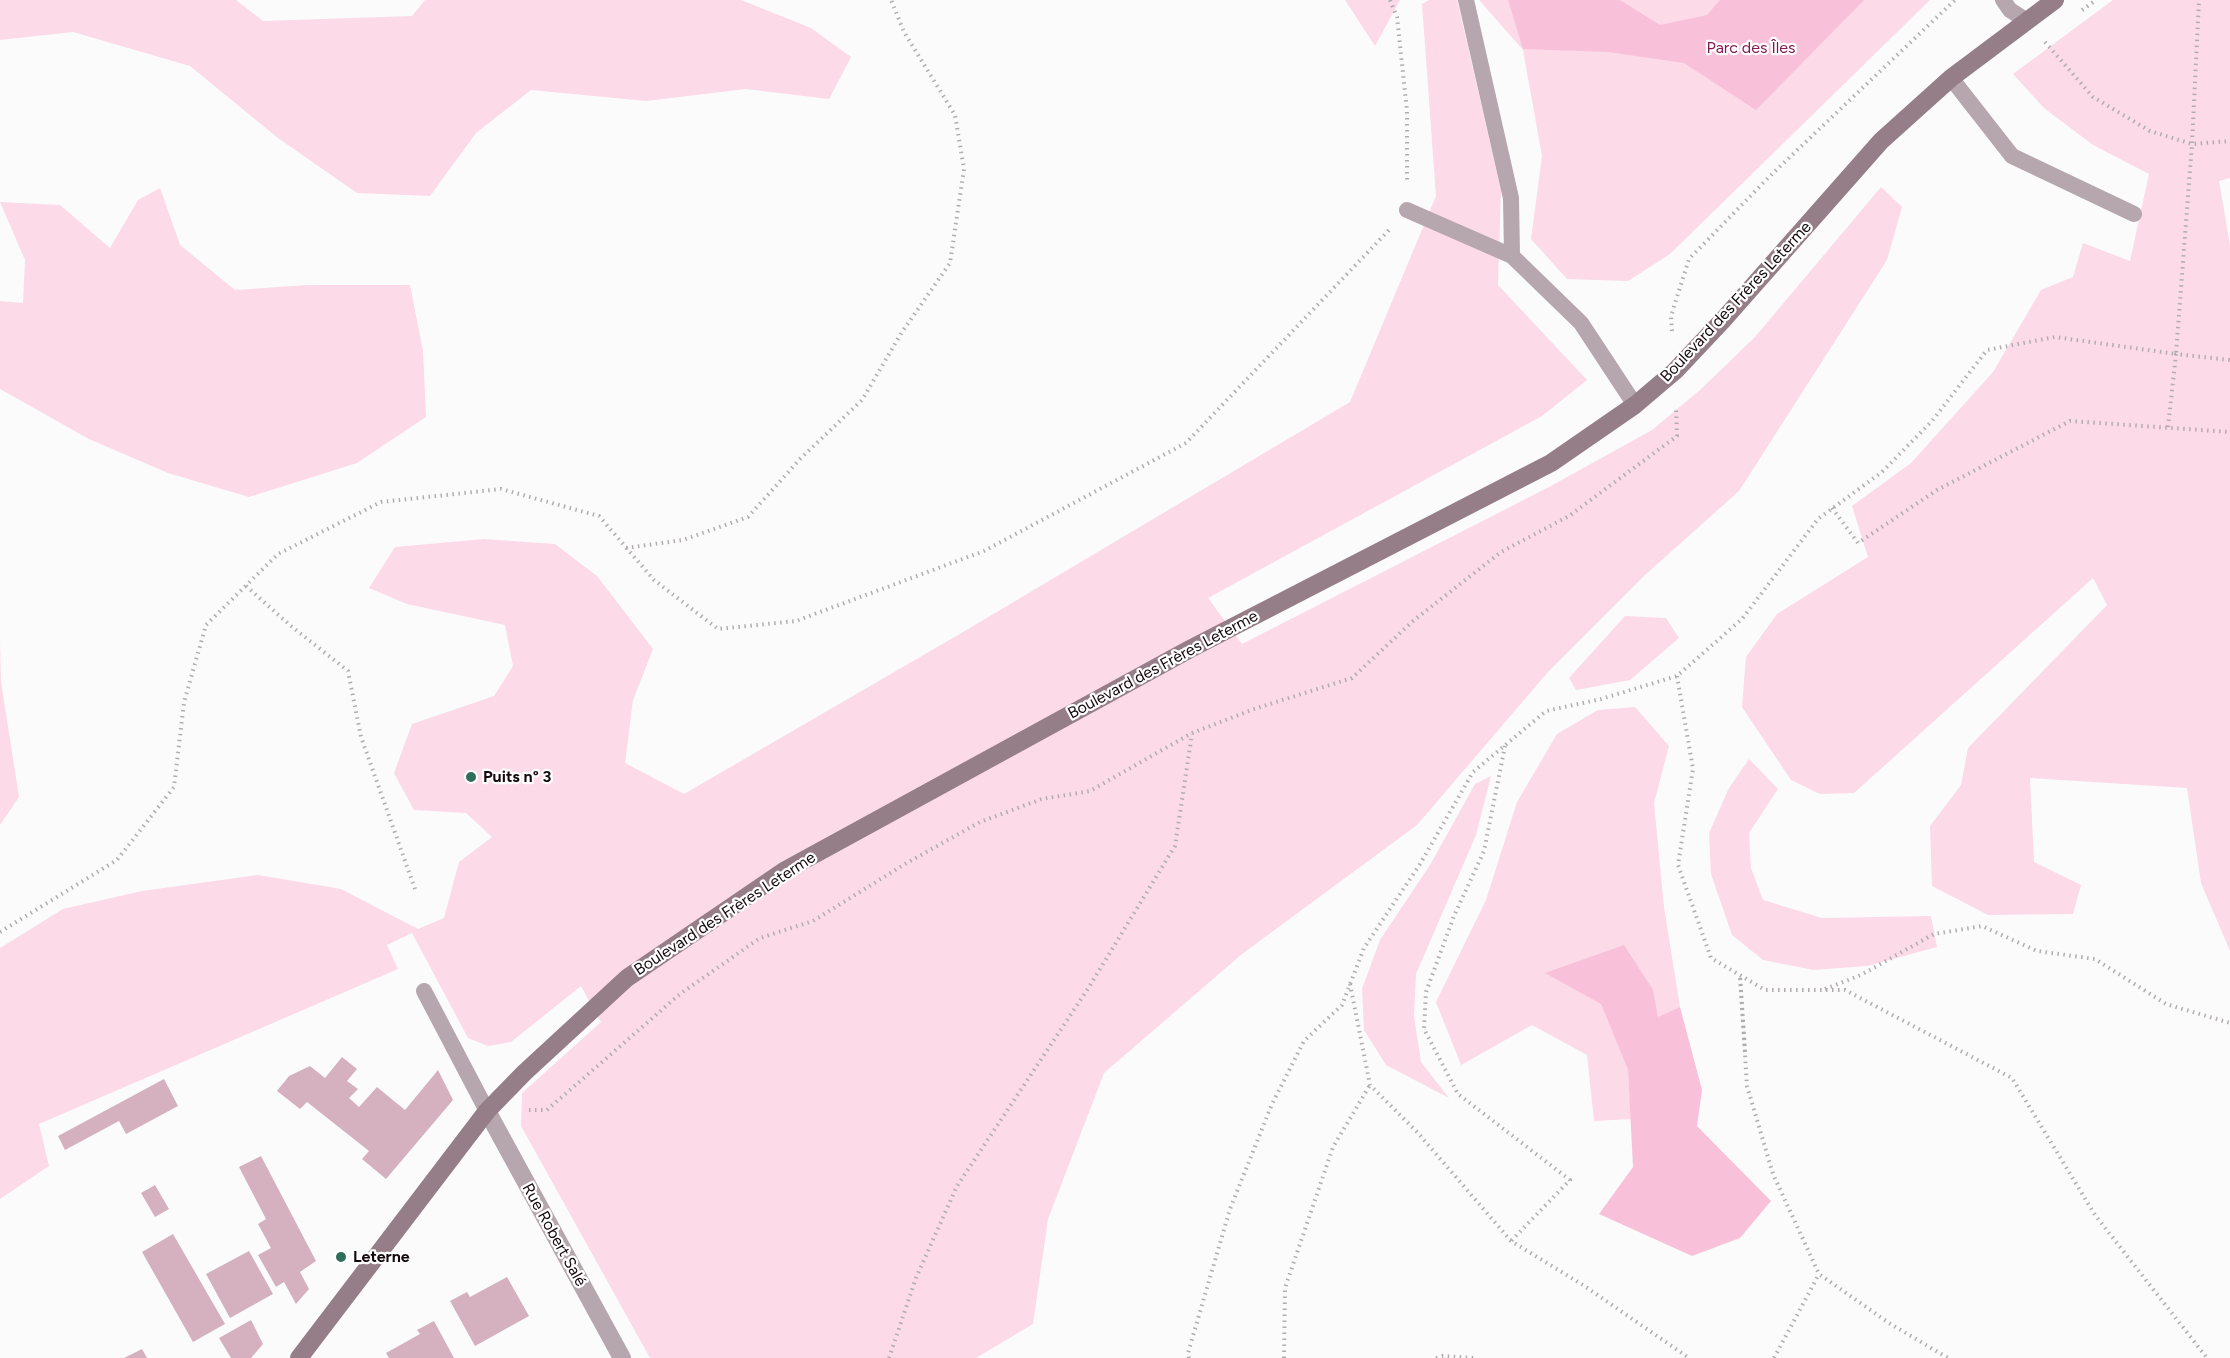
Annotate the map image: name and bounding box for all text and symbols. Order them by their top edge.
park label: Parc des Îles [1707,38,1795,58]
street label: Boulevard des Frères Leterme [1657,218,1815,386]
street label: Boulevard des Frères Leterme [1065,607,1261,723]
place label: Puits n° 3 [483,767,551,787]
marker: Puits n° 3 [464,770,478,784]
street label: Boulevard des Frères Leterme [631,848,819,980]
street label: Rue Robert Salé [518,1180,590,1290]
place label: Leterne [353,1247,410,1267]
marker: Leterne [334,1250,348,1264]

